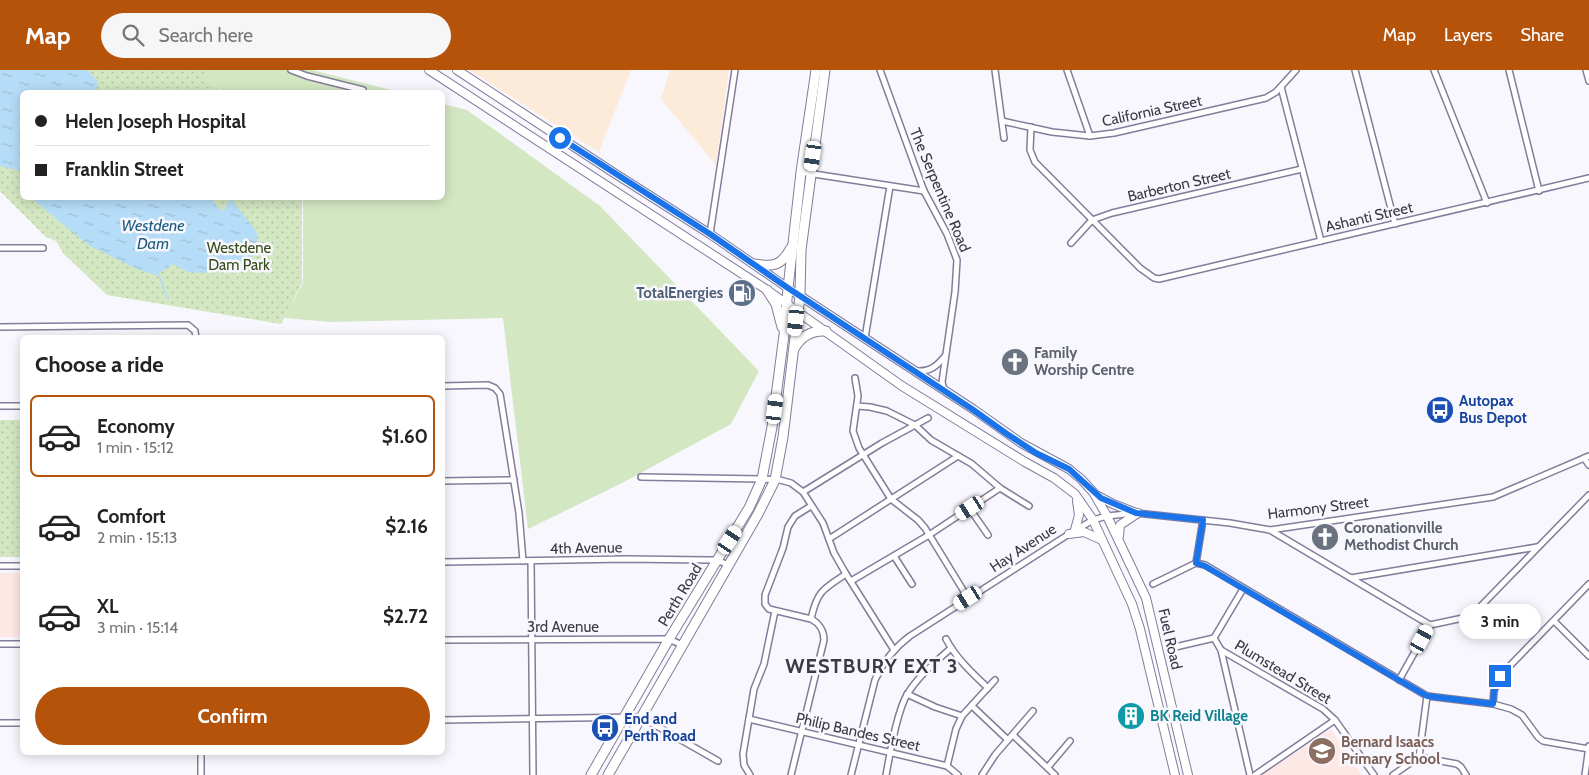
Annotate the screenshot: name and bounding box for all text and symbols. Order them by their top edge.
search box [101,13,451,58]
text: Map [25,21,71,50]
icon: search [119,21,147,49]
text: Search here [159,24,253,47]
text: Map [1383,24,1416,46]
text: Layers [1444,24,1493,46]
text: Share [1521,24,1564,46]
street label: California Street [1100,92,1204,130]
text: Helen Joseph Hospital [65,110,246,133]
street label: The Serpentine Road [906,125,974,255]
route start [549,127,571,149]
car [803,140,822,172]
text: Franklin Street [65,158,183,181]
street label: Barberton Street [1126,164,1232,206]
street label: Ashanti Street [1324,198,1414,236]
water label: Westdene Dam [121,216,185,253]
park label: Westdene Dam Park [207,239,272,274]
fuel station icon: TotalEnergies [727,278,757,308]
place label: TotalEnergies [636,284,723,302]
car [786,305,805,337]
place label: Family Worship Centre [1034,344,1134,379]
church icon: Family Worship Centre [1000,347,1030,377]
text: Choose a ride [35,351,164,378]
place label: Autopax Bus Depot [1459,392,1527,427]
car [765,393,784,425]
bus stop icon: Autopax Bus Depot [1425,395,1455,425]
icon: car [37,414,82,459]
text: Economy [97,415,175,438]
text: $1.60 [382,425,428,448]
text: 1 min · 15:12 [97,438,174,457]
street label: Harmony Street [1267,493,1369,523]
car [953,494,986,522]
icon: car [37,504,82,549]
text: Comfort [97,505,166,528]
text: $2.16 [385,515,428,538]
place label: Coronationville Methodist Church [1344,519,1459,554]
street label: Hay Avenue [986,520,1060,576]
church icon: Coronationville Methodist Church [1310,522,1340,552]
car [715,523,744,557]
text: 2 min · 15:13 [97,528,177,547]
street label: 4th Avenue [549,538,623,558]
street label: Perth Road [654,560,706,630]
car [951,584,984,612]
icon: car [37,594,82,639]
text: XL [97,595,118,618]
callout: 3 min [1459,604,1541,638]
text: $2.72 [383,605,428,628]
street label: Fuel Road [1154,607,1186,671]
text: 3 min [1481,612,1519,631]
text: 3 min · 15:14 [97,618,178,637]
street label: 3rd Avenue [527,618,599,636]
car [1408,622,1435,656]
street label: Plumstead Street [1231,636,1335,708]
district label: WESTBURY EXT 3 [785,654,959,678]
route end [1489,665,1511,687]
button: Confirm [35,687,430,745]
building icon: BK Reid Village [1116,701,1146,731]
place label: BK Reid Village [1150,707,1248,725]
street label: Philip Bandes Street [794,709,922,755]
place label: End and Perth Road [624,710,696,745]
bus stop icon: End and Perth Road [590,713,620,743]
place label: Bernard Isaacs Primary School [1341,733,1440,768]
school or university icon: Bernard Isaacs Primary School [1307,736,1337,766]

